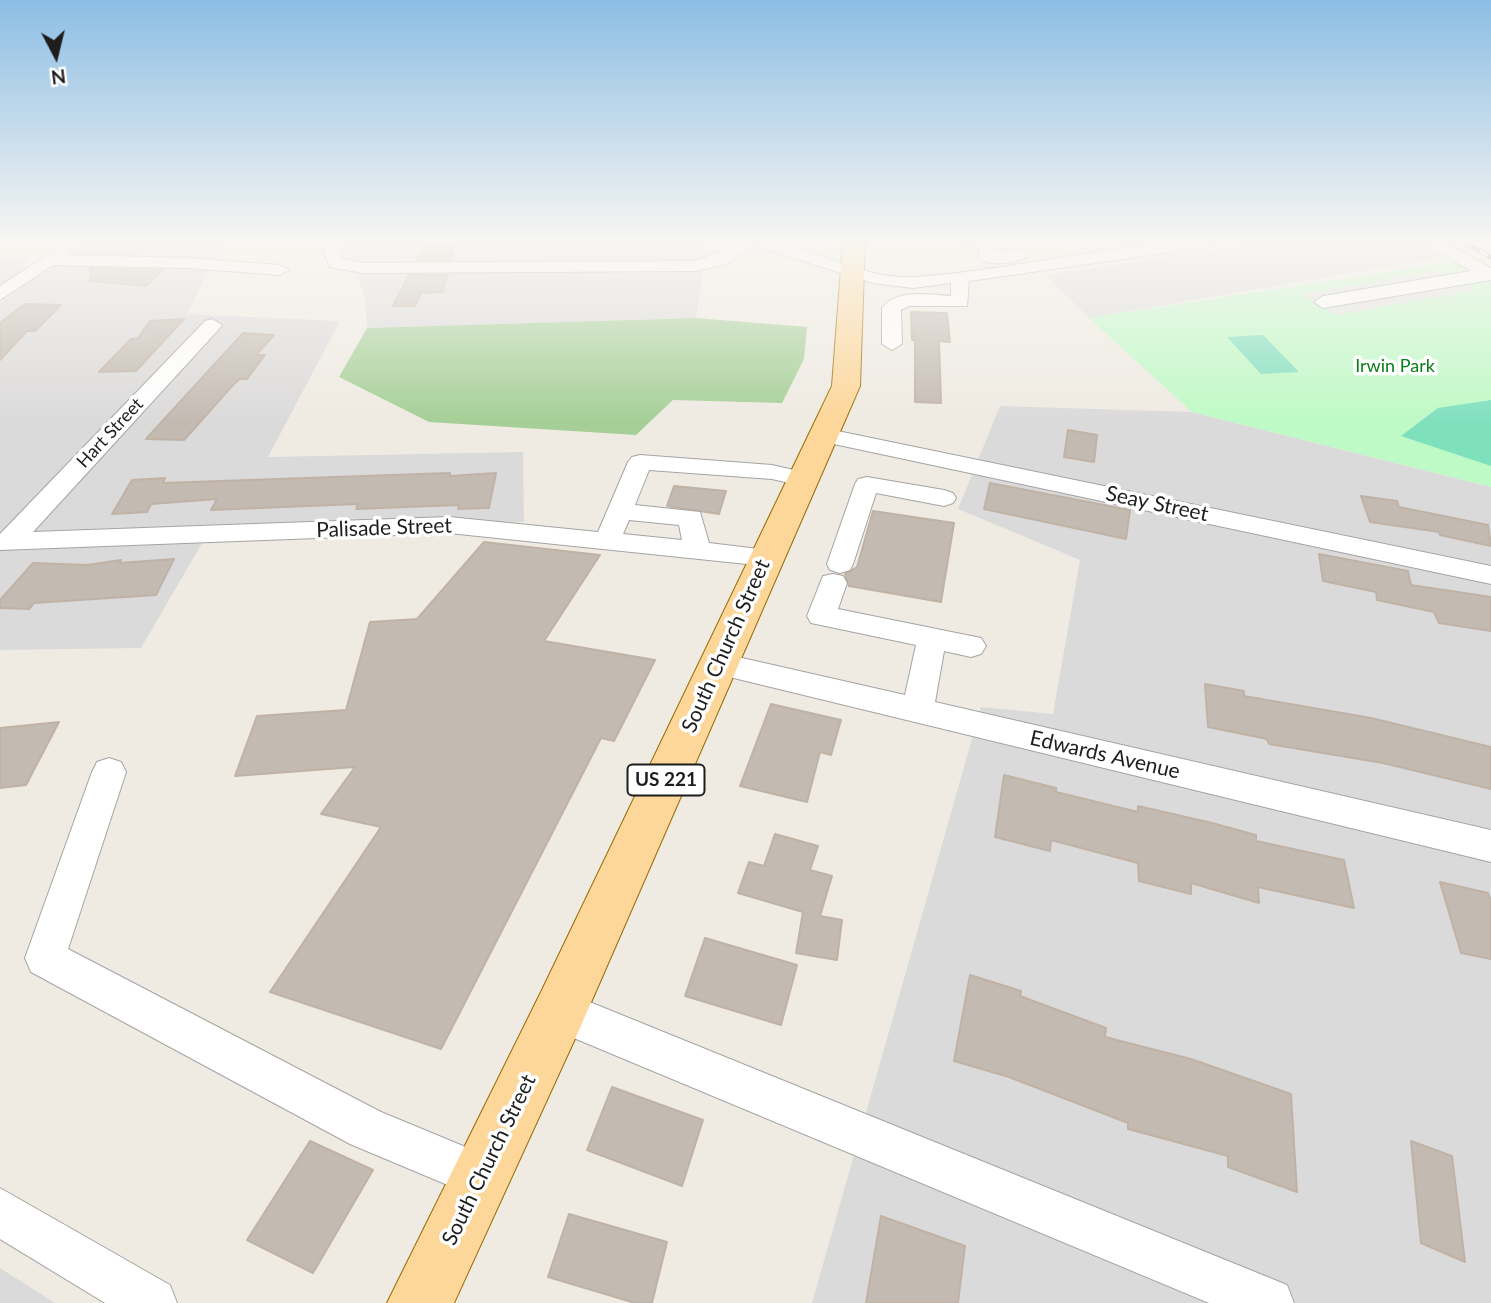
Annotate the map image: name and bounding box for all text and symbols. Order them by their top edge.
north arrow [21,21,91,91]
text: N [50,65,67,90]
park label: Irwin Park [1355,355,1435,377]
street label: Hart Street [72,394,148,472]
street label: Seay Street [1103,481,1211,527]
street label: Palisade Street [316,513,452,543]
street label: South Church Street [677,556,775,736]
street label: Edwards Avenue [1028,725,1182,785]
road number: US 221 [628,764,704,796]
street label: South Church Street [437,1071,541,1249]

